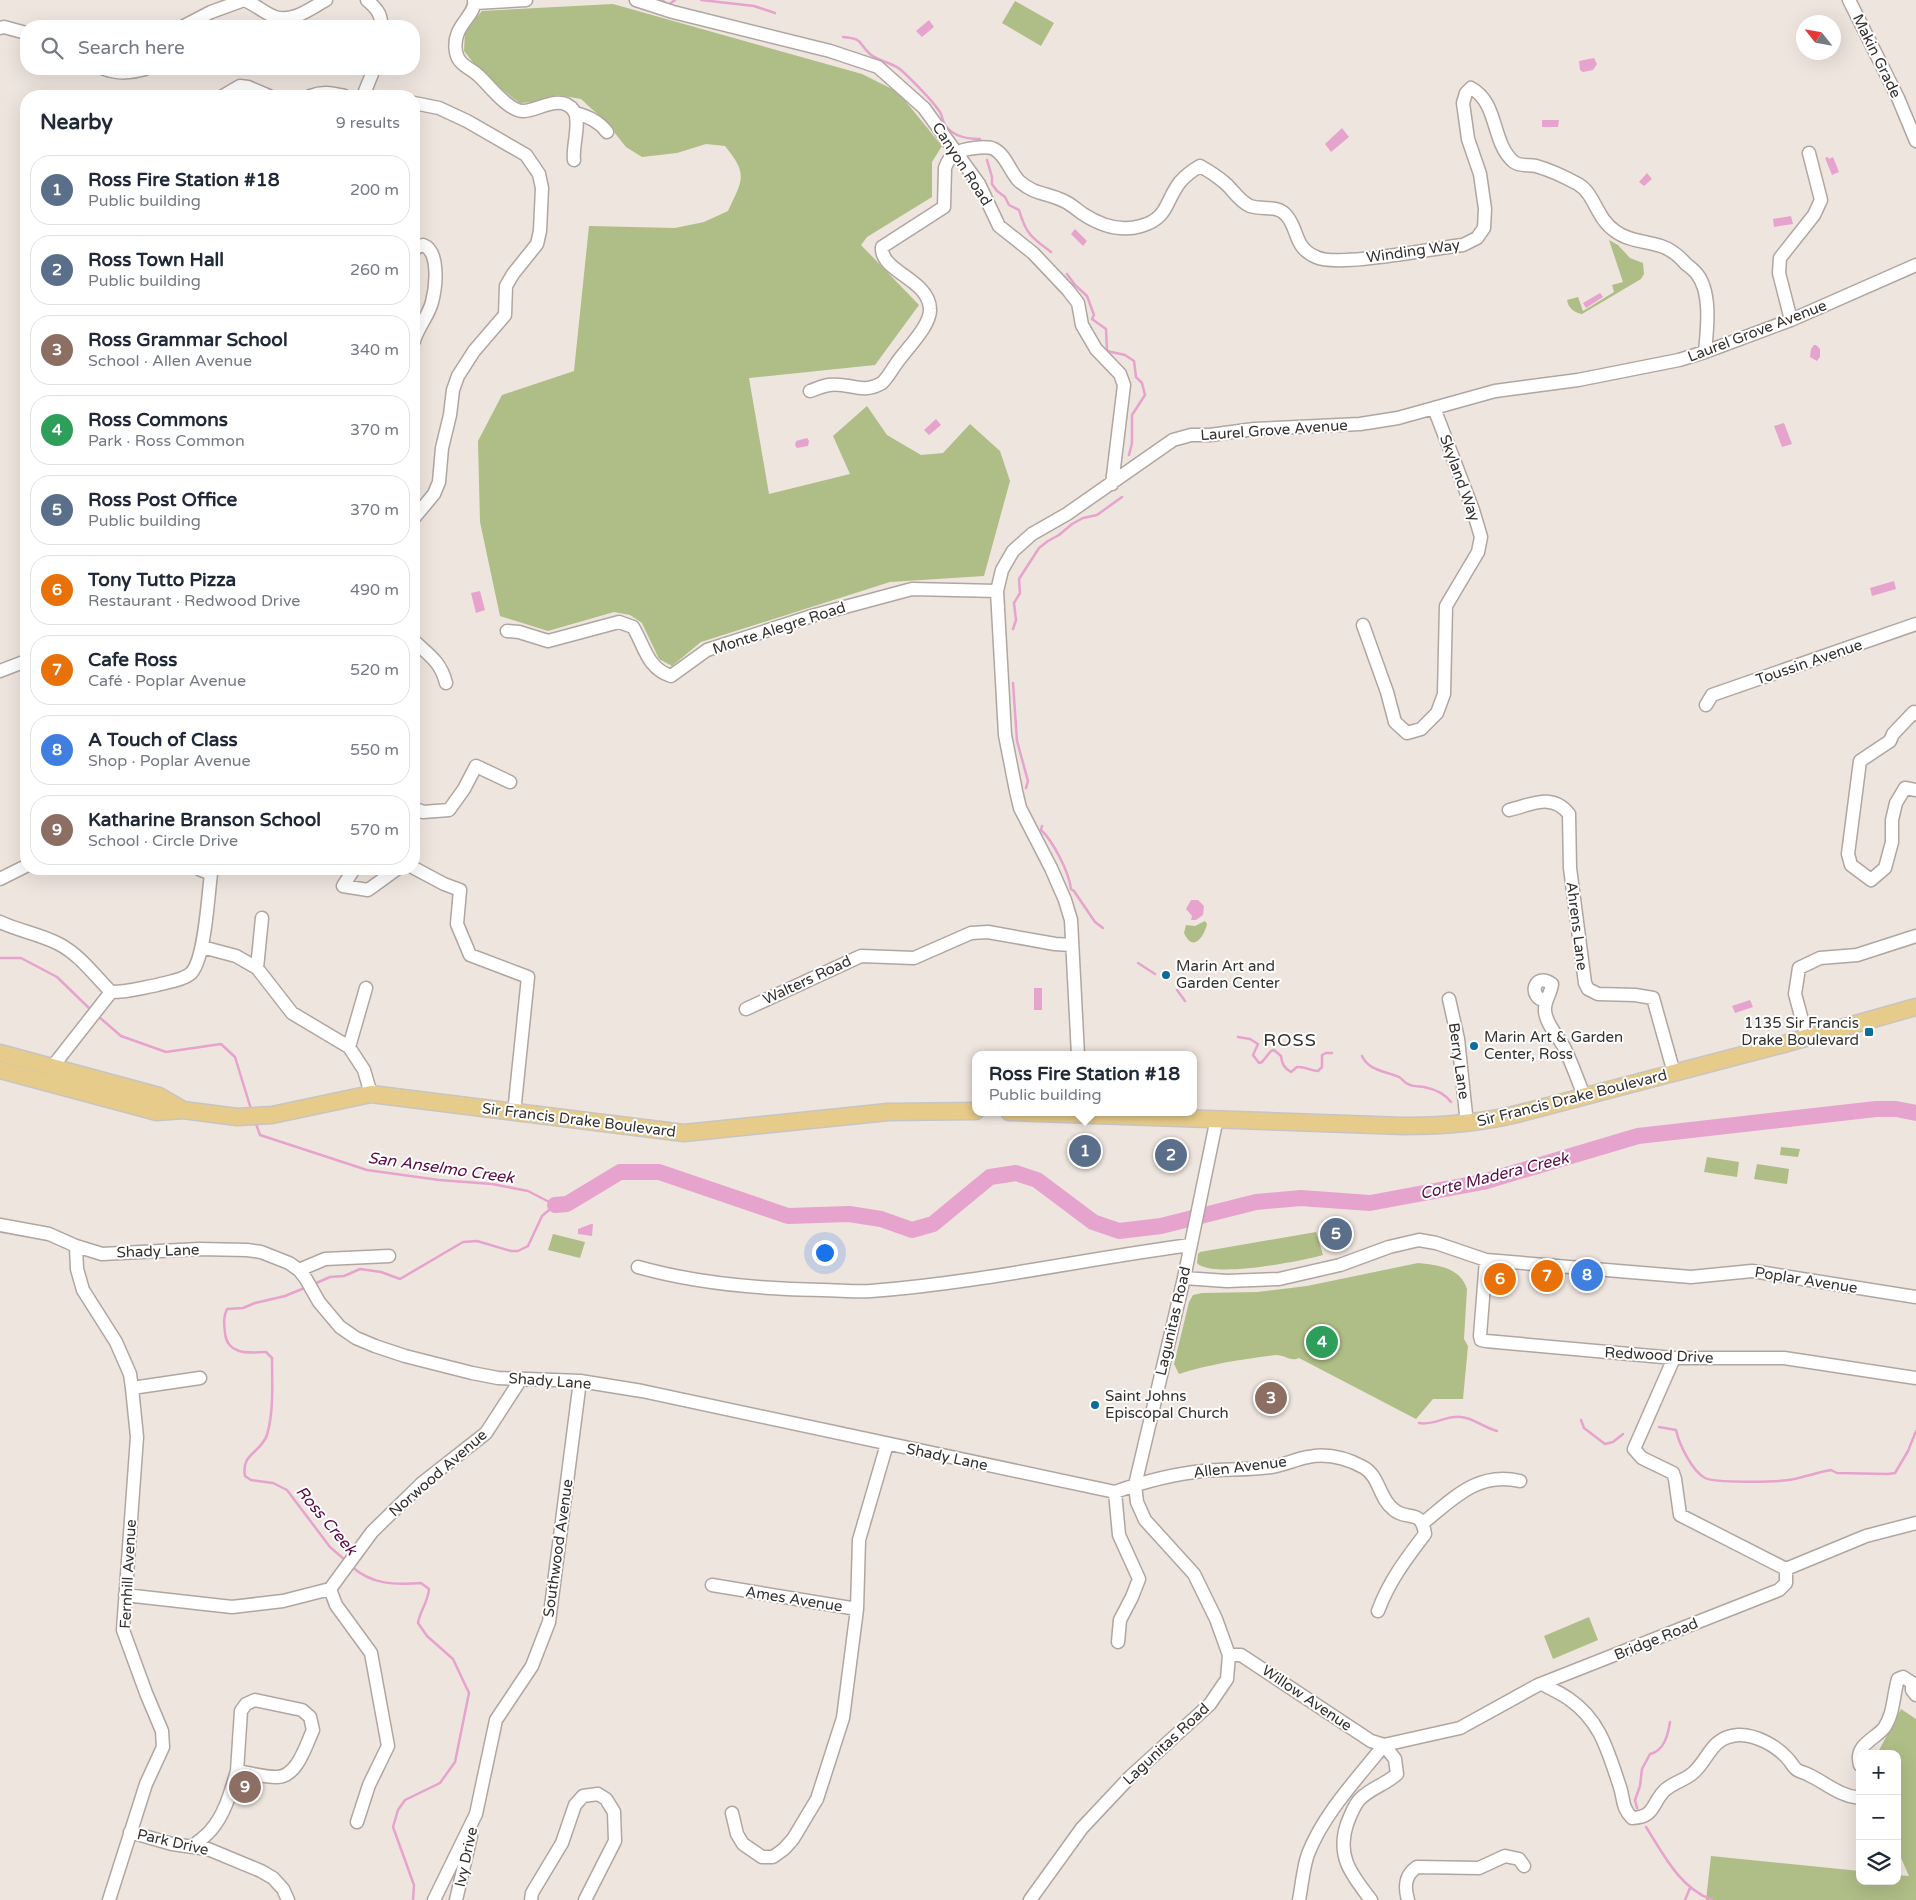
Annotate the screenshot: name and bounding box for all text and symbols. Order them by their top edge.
street label: Makin Grade [1849,11,1905,101]
north arrow [1796,15,1841,60]
search box [20,20,420,75]
icon: search [38,34,66,62]
text: Search here [78,37,185,59]
text: Nearby [40,110,113,135]
text: 9 results [336,113,400,133]
street label: Canyon Road [928,119,996,209]
text: Ross Fire Station #18 [88,169,280,191]
text: 1 [52,180,62,200]
text: 200 m [350,180,399,200]
text: Public building [88,191,201,211]
street label: Winding Way [1365,236,1461,266]
text: Ross Town Hall [88,249,224,271]
text: 2 [52,260,62,280]
text: 260 m [350,260,399,280]
text: Public building [88,271,201,291]
street label: Laurel Grove Avenue [1685,296,1829,366]
text: Ross Grammar School [88,329,288,351]
text: 3 [52,340,62,360]
text: 340 m [350,340,399,360]
text: School · Allen Avenue [88,351,252,371]
text: Ross Commons [88,409,228,431]
street label: Laurel Grove Avenue [1200,416,1348,444]
text: 4 [52,420,62,440]
text: 370 m [350,420,399,440]
text: Park · Ross Common [88,431,245,451]
street label: Skyland Way [1436,432,1484,524]
text: Ross Post Office [88,489,237,511]
text: 5 [52,500,62,520]
text: 370 m [350,500,399,520]
text: Public building [88,511,201,531]
text: Tony Tutto Pizza [88,569,236,591]
text: 6 [52,580,62,600]
text: 490 m [350,580,399,600]
text: Restaurant · Redwood Drive [88,591,300,611]
street label: Monte Alegre Road [710,598,848,658]
street label: Toussin Avenue [1753,635,1865,689]
text: Cafe Ross [88,649,177,671]
text: 7 [52,660,62,680]
text: 520 m [350,660,399,680]
text: Café · Poplar Avenue [88,671,246,691]
text: A Touch of Class [88,729,238,751]
text: 8 [52,740,62,760]
text: 550 m [350,740,399,760]
text: Shop · Poplar Avenue [88,751,251,771]
text: Katharine Branson School [88,809,321,831]
text: 9 [52,820,62,840]
text: 570 m [350,820,399,840]
text: School · Circle Drive [88,831,238,851]
street label: Ahrens Lane [1563,881,1591,971]
street label: Walters Road [760,952,854,1008]
place label: Marin Art and Garden Center [1176,957,1280,992]
marker: Marin Art and Garden Center [1160,969,1172,981]
place label: 1135 Sir Francis Drake Boulevard [1741,1014,1859,1049]
street label: Berry Lane [1445,1022,1473,1100]
marker: 1135 Sir Francis Drake Boulevard [1863,1026,1875,1038]
place label: Marin Art & Garden Center, Ross [1484,1028,1623,1063]
district label: ROSS [1263,1029,1317,1051]
marker: Marin Art & Garden Center, Ross [1468,1040,1480,1052]
popup [972,1051,1197,1116]
text: Ross Fire Station #18 [989,1063,1180,1085]
street label: Sir Francis Drake Boulevard [1475,1066,1669,1130]
text: Public building [989,1085,1102,1105]
street label: Sir Francis Drake Boulevard [481,1099,677,1141]
pin: 1 [1069,1132,1101,1170]
pin: 2 [1155,1136,1187,1174]
water label: San Anselmo Creek [366,1148,516,1188]
water label: Corte Madera Creek [1418,1148,1572,1204]
pin: 5 [1320,1215,1352,1253]
your location [812,1240,838,1266]
street label: Shady Lane [116,1241,200,1261]
pin: 8 [1571,1256,1603,1294]
pin: 7 [1531,1257,1563,1295]
pin: 6 [1484,1260,1516,1298]
street label: Poplar Avenue [1753,1263,1859,1297]
street label: Lagunitas Road [1152,1265,1194,1377]
pin: 4 [1306,1323,1338,1361]
street label: Redwood Drive [1604,1343,1714,1367]
street label: Shady Lane [508,1369,592,1393]
pin: 3 [1255,1379,1287,1417]
place label: Saint Johns Episcopal Church [1105,1387,1229,1422]
marker: Saint Johns Episcopal Church [1089,1399,1101,1411]
street label: Norwood Avenue [385,1426,491,1520]
street label: Shady Lane [905,1440,989,1474]
street label: Allen Avenue [1192,1452,1288,1482]
street label: Southwood Avenue [539,1478,577,1618]
water label: Ross Creek [291,1482,362,1560]
street label: Fernhill Avenue [116,1519,140,1629]
street label: Ames Avenue [744,1582,844,1616]
street label: Bridge Road [1611,1614,1701,1664]
street label: Willow Avenue [1259,1661,1355,1735]
street label: Lagunitas Road [1119,1699,1213,1789]
map controls [1856,1750,1901,1885]
button: + [1856,1750,1901,1795]
pin: 9 [229,1768,261,1806]
button: − [1856,1795,1901,1840]
street label: Park Drive [135,1825,211,1859]
street label: Ivy Drive [451,1825,481,1889]
button: layers [1856,1840,1901,1885]

